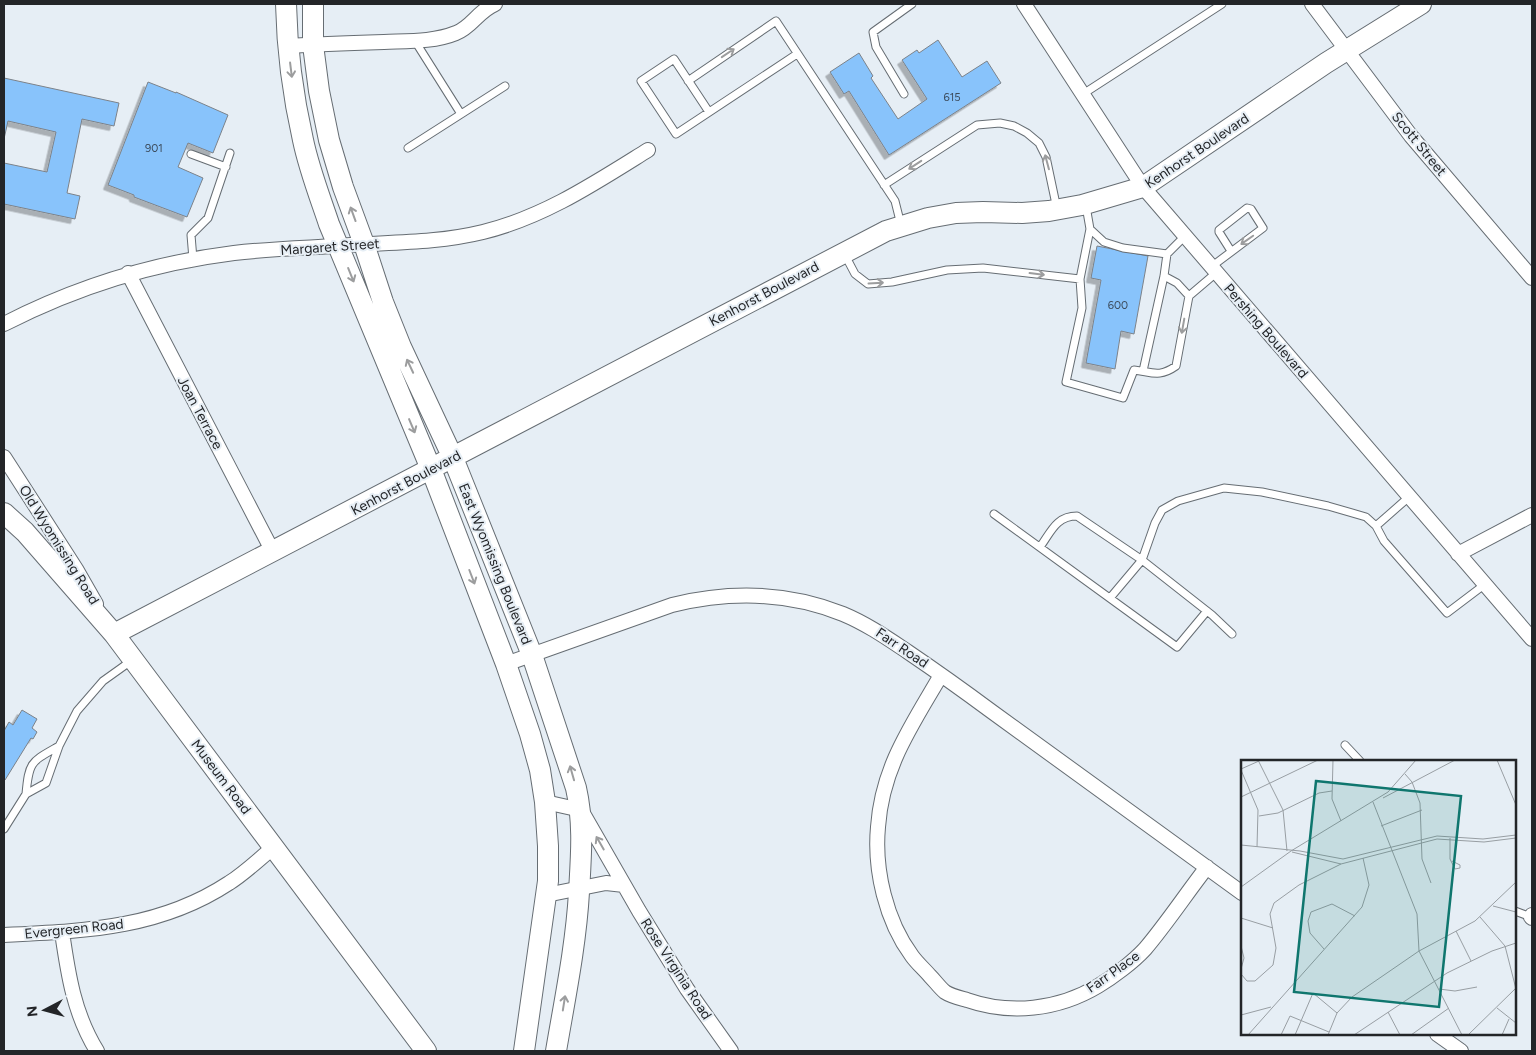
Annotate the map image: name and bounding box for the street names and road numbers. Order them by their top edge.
street label: Scott Street [1388,109,1450,179]
street label: Kenhorst Boulevard [1142,110,1252,192]
street label: Margaret Street [280,235,380,259]
street label: Kenhorst Boulevard [706,258,822,330]
street label: Pershing Boulevard [1220,280,1312,382]
street label: Joan Terrace [174,374,226,453]
street label: Kenhorst Boulevard [348,447,464,519]
street label: East Wyomissing Boulevard [455,481,535,647]
street label: Old Wyomissing Road [15,482,103,608]
street label: Farr Road [872,624,932,672]
street label: Museum Road [187,736,255,818]
street label: Evergreen Road [24,915,124,943]
street label: Rose Virginia Road [637,915,715,1023]
street label: Farr Place [1083,947,1143,996]

